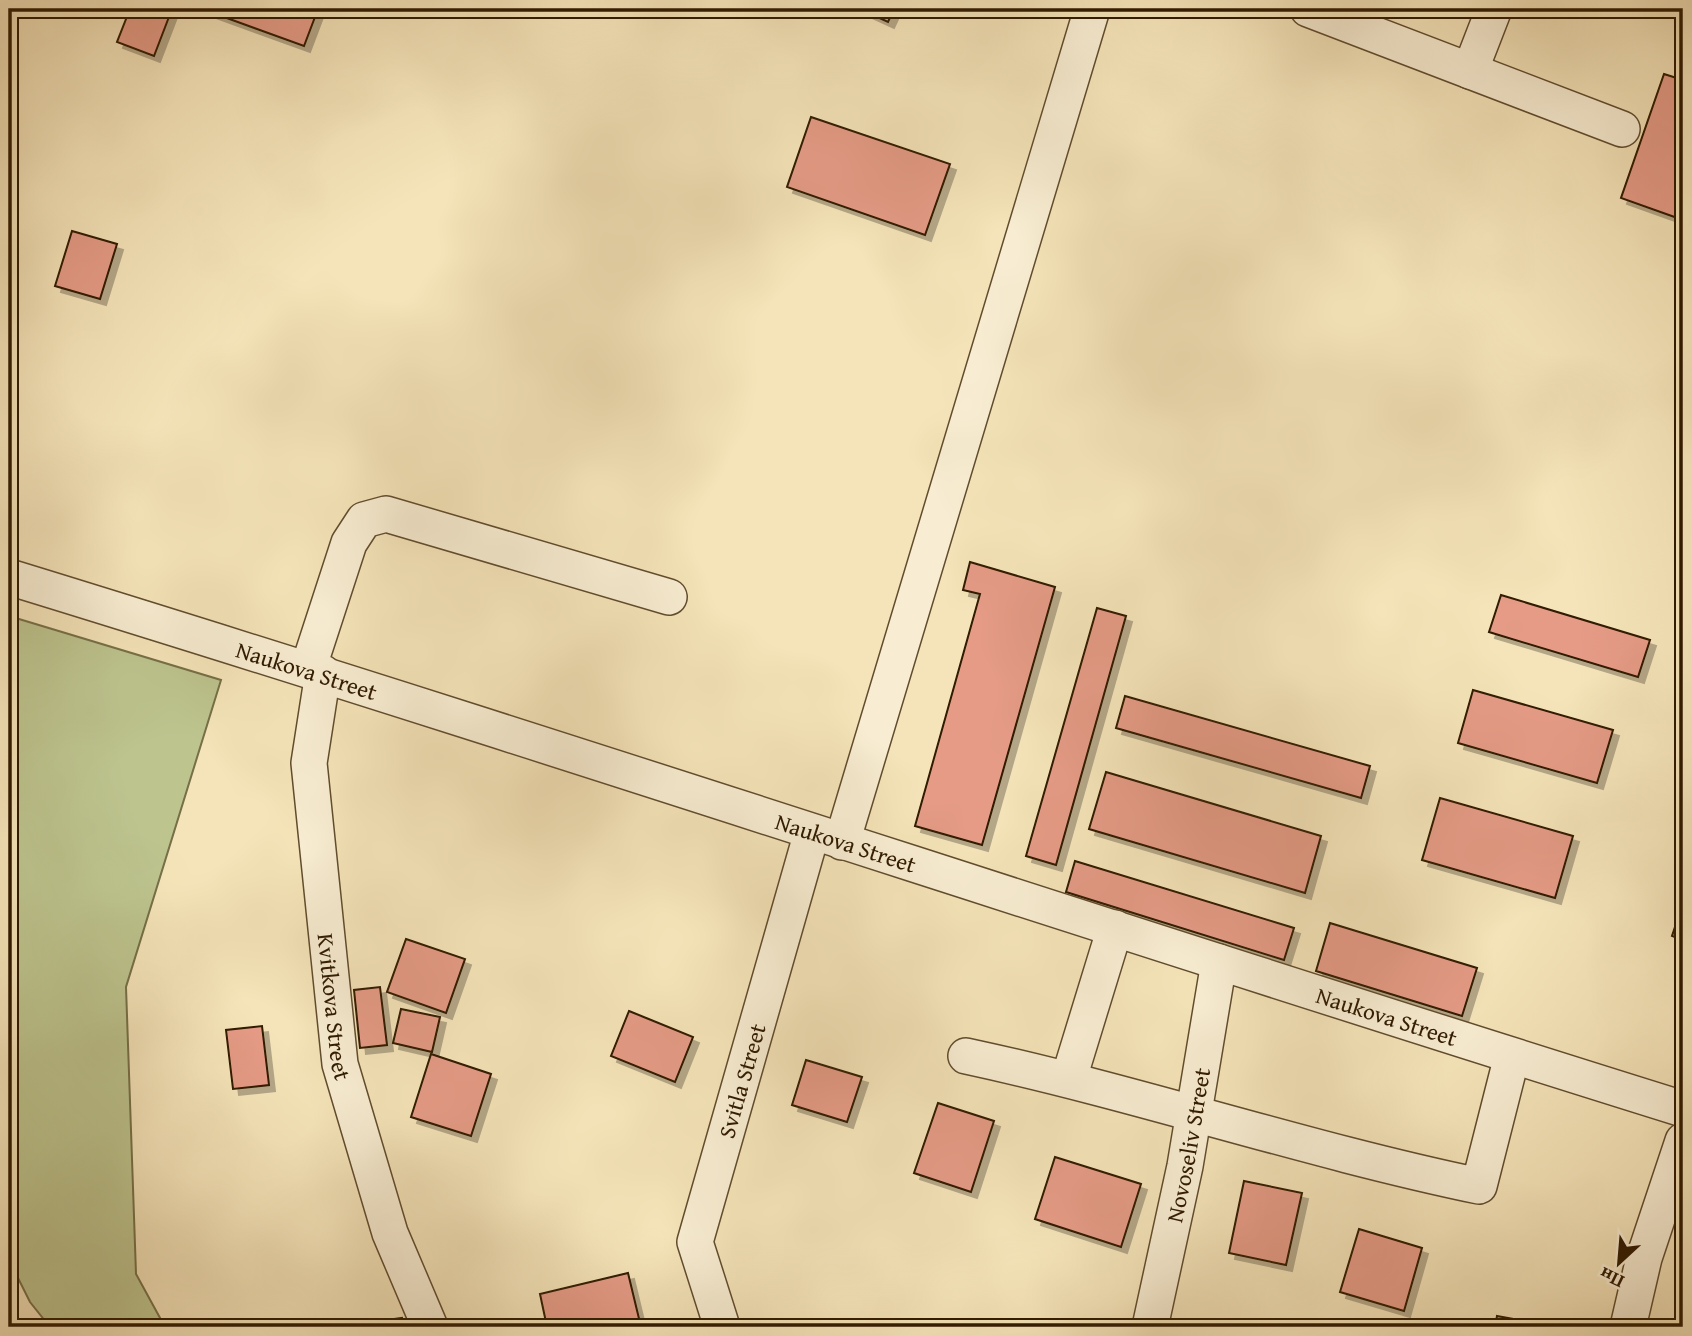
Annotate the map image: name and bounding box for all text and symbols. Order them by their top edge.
street label: Naukova Street [232,632,381,708]
street label: Naukova Street [771,804,921,880]
street label: Kvitkova Street [310,932,360,1084]
street label: Naukova Street [1312,978,1461,1054]
street label: Svitla Street [709,1019,773,1142]
street label: Novoseliv Street [1157,1065,1218,1225]
north arrow [1584,1228,1654,1298]
text: Пн [1594,1260,1629,1296]

